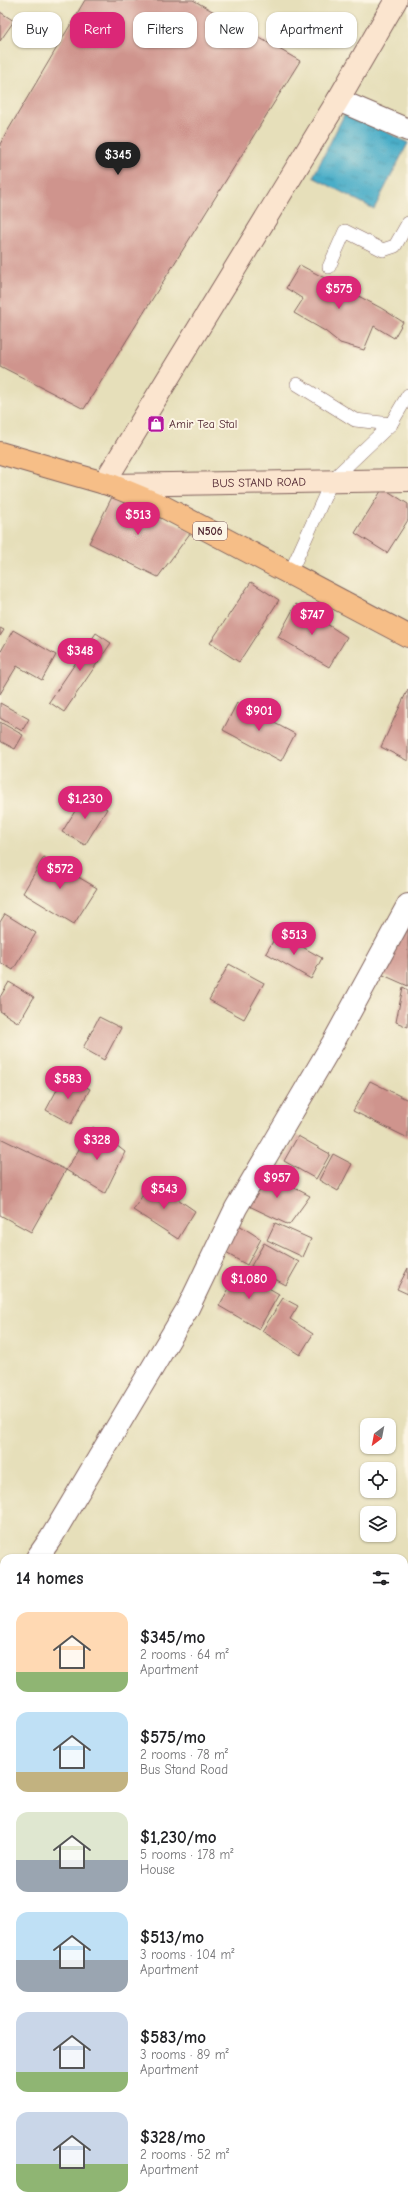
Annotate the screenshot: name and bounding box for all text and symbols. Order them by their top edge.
chip: Buy [12,12,62,48]
chip: Rent [70,12,125,48]
chip: Filters [133,12,197,48]
chip: New [205,12,258,48]
chip: Apartment [266,12,357,48]
pin: $345 [94,142,142,176]
text: $345 [104,147,132,162]
pin: $575 [315,276,363,310]
text: $575 [325,281,353,296]
shop icon: Amir Tea Stal [146,414,166,434]
place label: Amir Tea Stal [169,417,237,431]
street label: BUS STAND ROAD [212,475,306,490]
pin: $513 [114,502,162,536]
text: $513 [125,507,151,522]
road number: N506 [193,522,227,540]
pin: $747 [288,602,336,636]
text: $747 [300,607,324,622]
pin: $348 [56,638,104,672]
text: $348 [67,643,94,658]
pin: $901 [235,698,283,732]
text: $901 [245,703,273,718]
pin: $1,230 [52,786,118,820]
text: $1,230 [67,791,103,806]
pin: $572 [36,856,84,890]
text: $572 [46,861,74,876]
pin: $513 [270,922,318,956]
text: $513 [281,927,307,942]
pin: $583 [44,1066,92,1100]
text: $583 [54,1071,82,1086]
pin: $328 [73,1127,121,1161]
text: $328 [83,1132,111,1147]
pin: $957 [253,1165,301,1199]
text: $957 [263,1170,291,1185]
pin: $543 [140,1176,188,1210]
text: $543 [150,1181,178,1196]
pin: $1,080 [216,1266,282,1300]
text: $1,080 [231,1271,267,1286]
north arrow [360,1418,396,1454]
map controls [360,1418,396,1542]
button: locate [360,1462,396,1498]
button: layers [360,1506,396,1542]
icon: filters [370,1567,392,1589]
text: 14 homes [16,1569,83,1588]
icon: home [48,1628,96,1676]
text: $345/mo [140,1628,205,1647]
text: 2 rooms · 64 m² [140,1647,229,1662]
text: Apartment [140,1662,198,1677]
icon: home [48,1728,96,1776]
text: $575/mo [140,1728,206,1747]
text: 2 rooms · 78 m² [140,1747,228,1762]
text: Bus Stand Road [140,1762,228,1777]
icon: home [48,1828,96,1876]
text: $1,230/mo [140,1828,217,1847]
text: 5 rooms · 178 m² [140,1847,233,1862]
text: House [140,1862,175,1877]
icon: home [48,1928,96,1976]
text: $513/mo [140,1928,204,1947]
text: 3 rooms · 104 m² [140,1947,234,1962]
text: Apartment [140,1962,198,1977]
icon: home [48,2028,96,2076]
text: $583/mo [140,2028,206,2047]
text: 3 rooms · 89 m² [140,2047,229,2062]
text: Apartment [140,2062,198,2077]
icon: home [48,2128,96,2176]
text: $328/mo [140,2128,206,2147]
text: 2 rooms · 52 m² [140,2147,229,2162]
text: Apartment [140,2162,198,2177]

